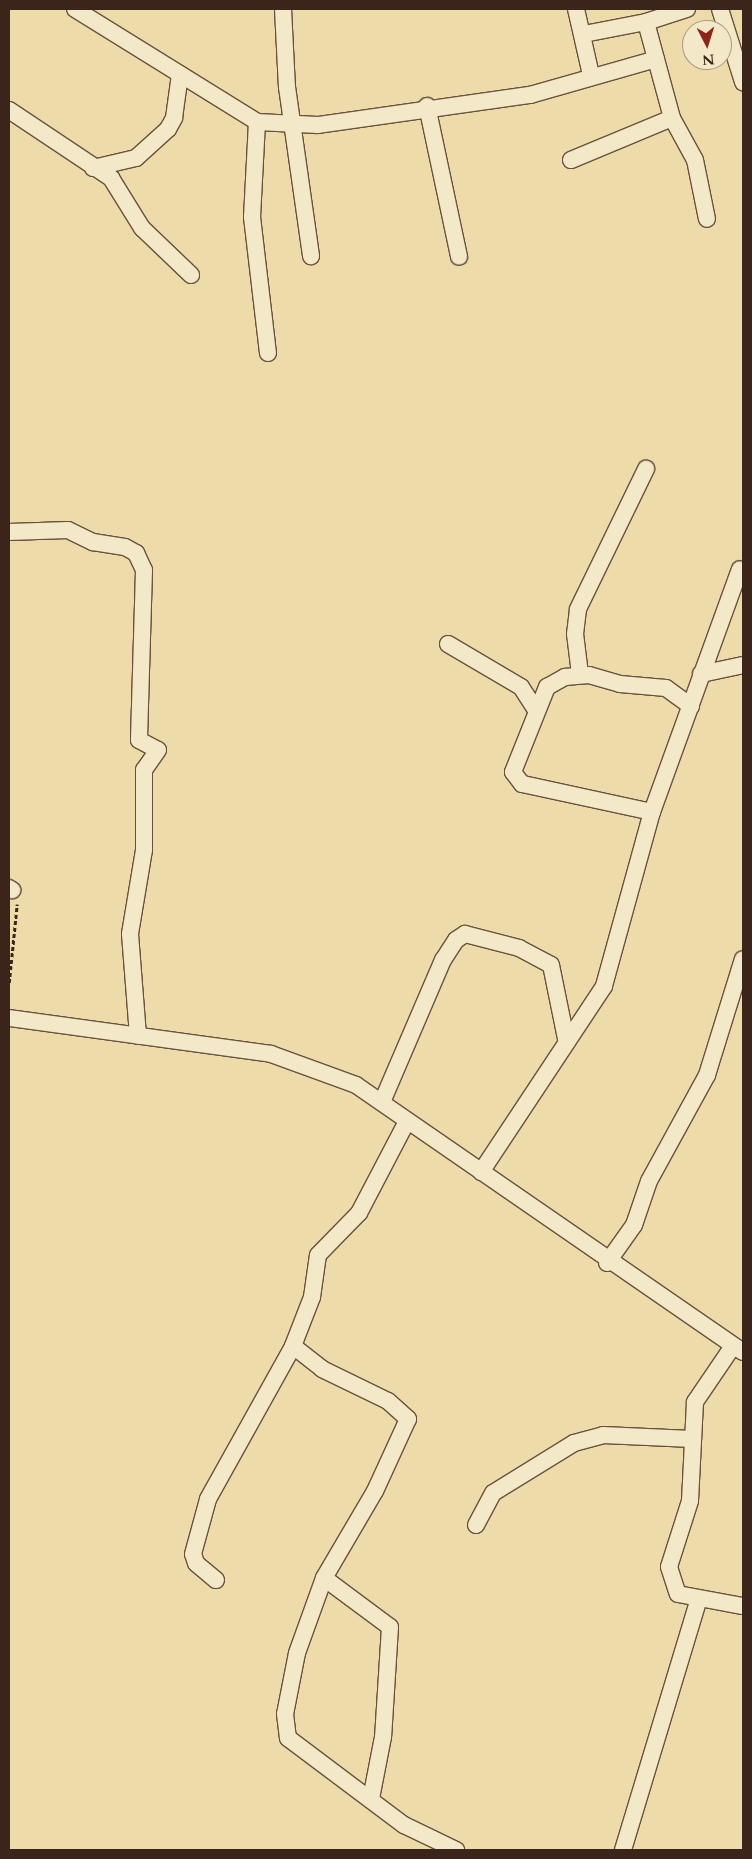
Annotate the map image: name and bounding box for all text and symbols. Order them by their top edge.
north arrow [682,20,732,70]
text: N [701,49,715,69]

